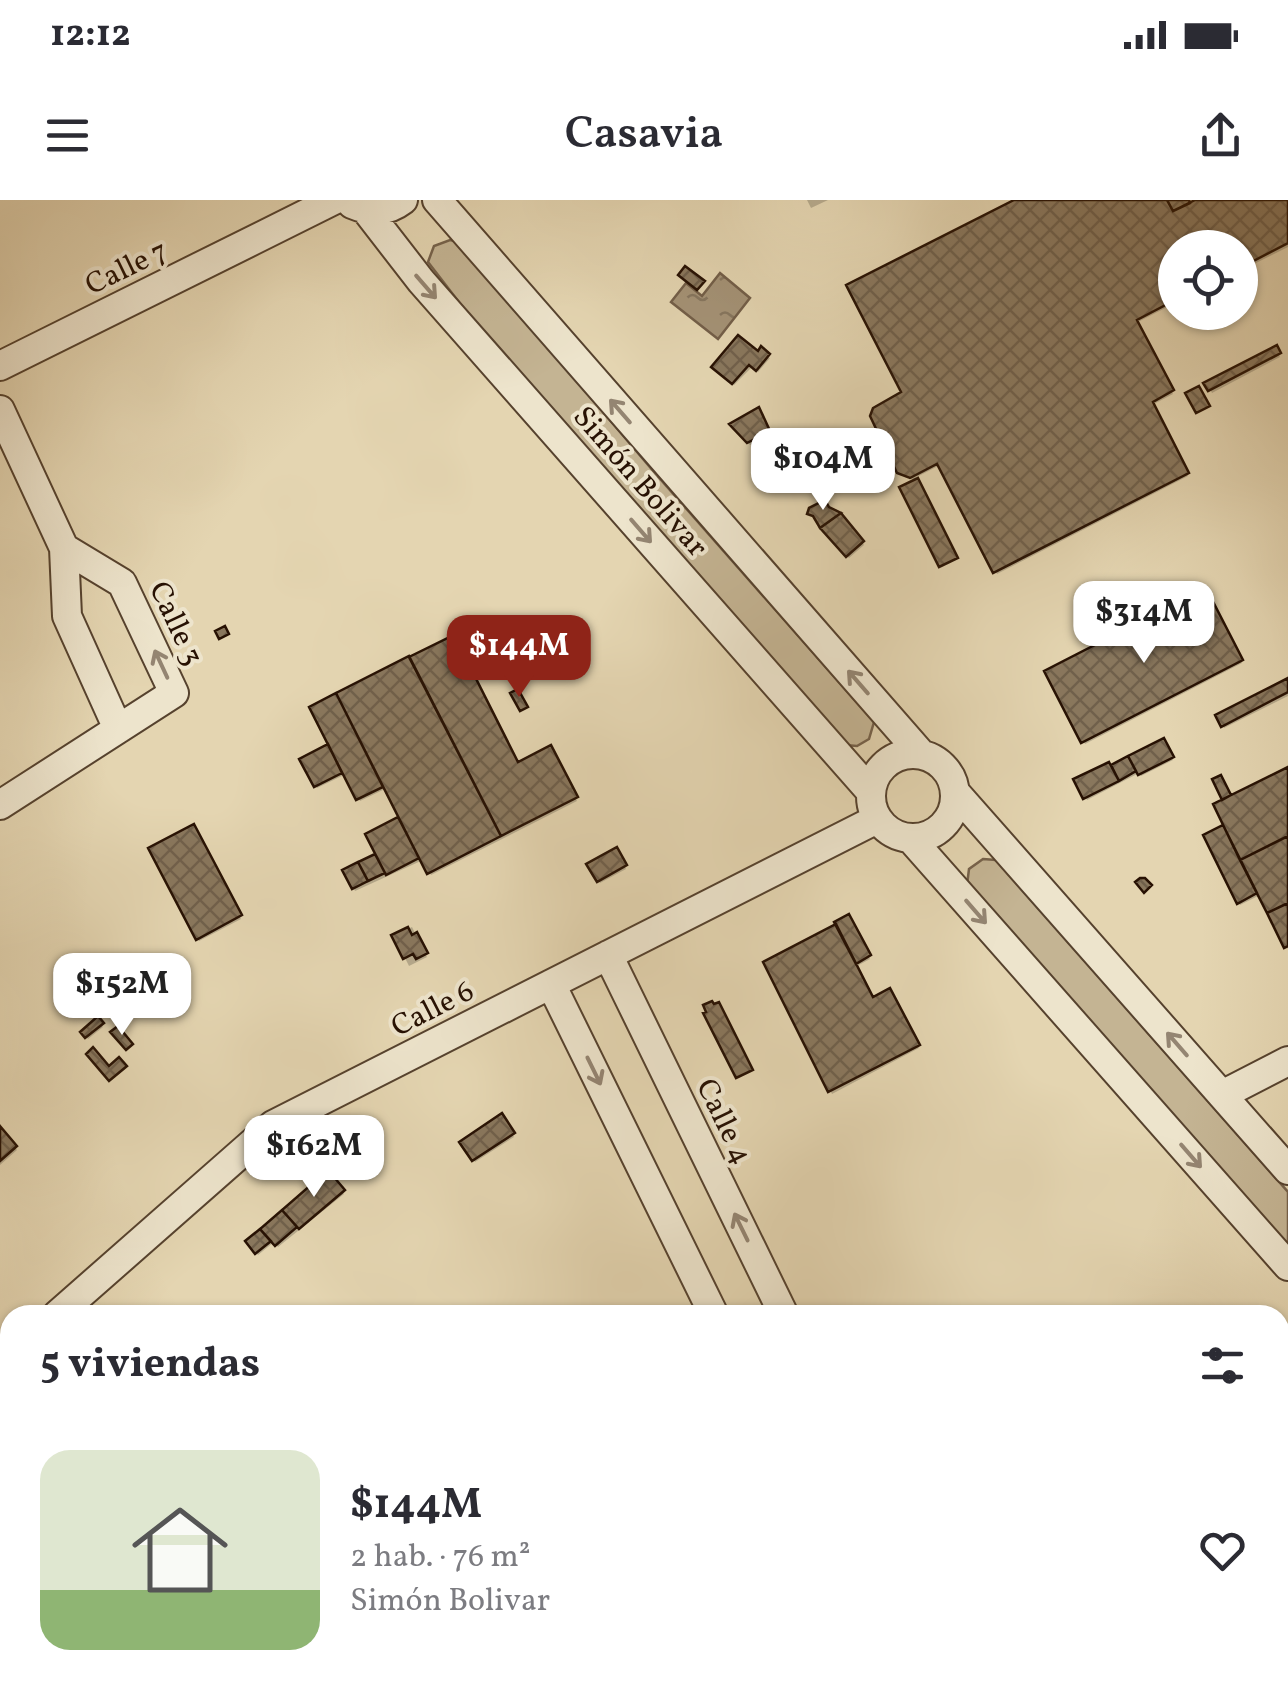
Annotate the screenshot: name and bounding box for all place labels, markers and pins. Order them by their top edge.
pin: $104M [753,428,893,513]
pin: $314M [1074,581,1214,666]
pin: $144M [449,615,589,700]
pin: $152M [52,953,192,1038]
pin: $162M [244,1115,384,1200]

